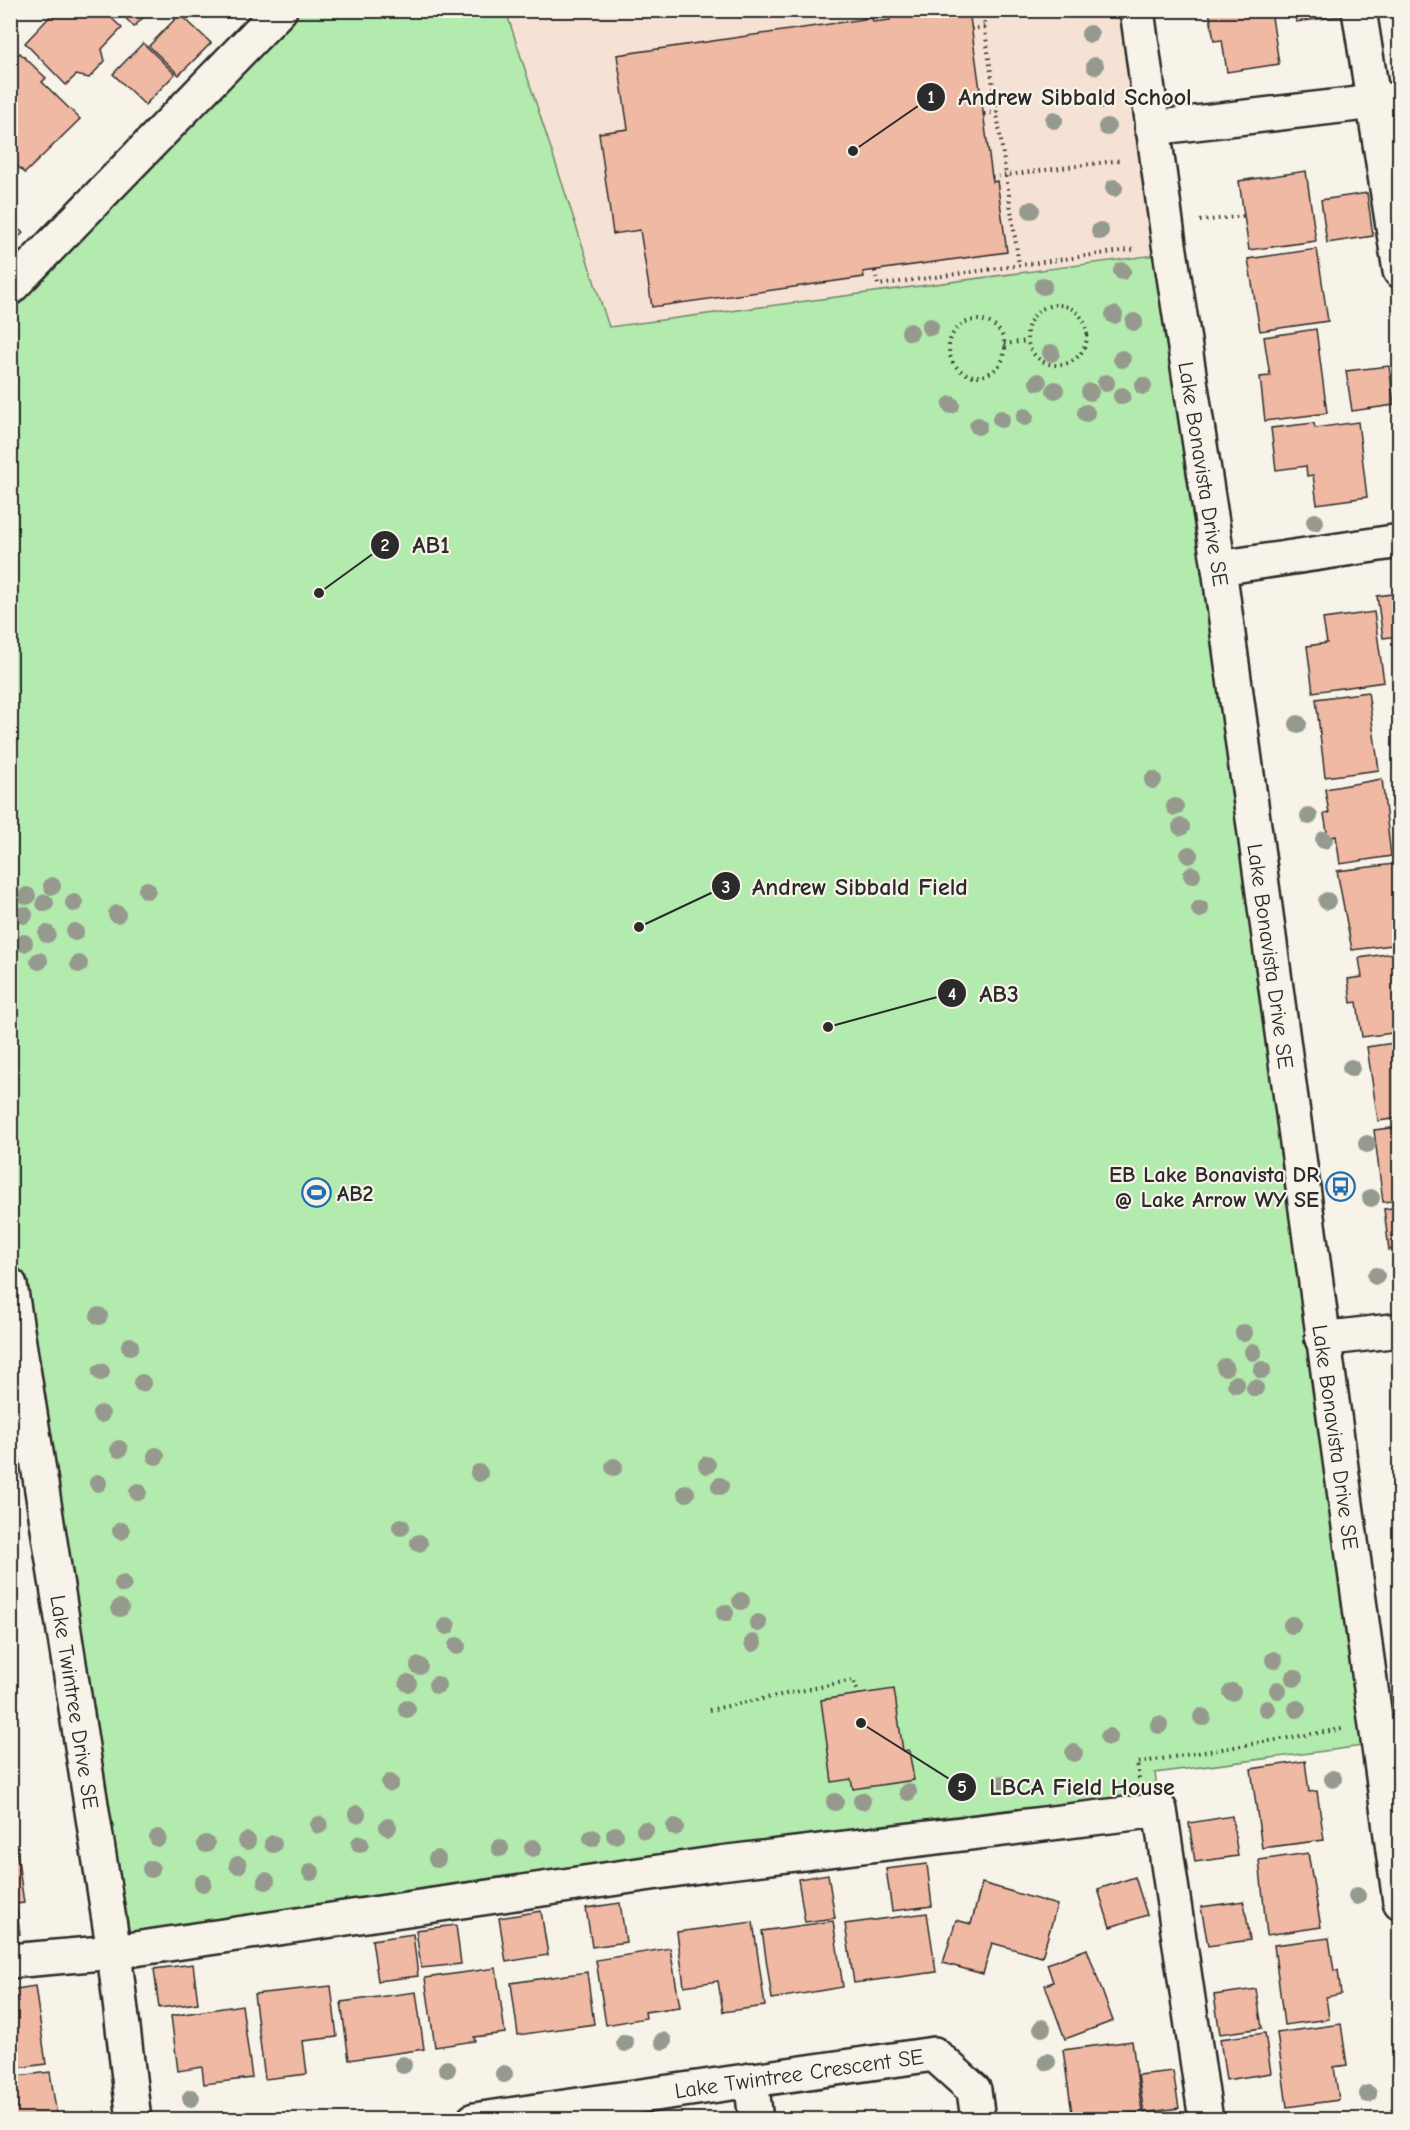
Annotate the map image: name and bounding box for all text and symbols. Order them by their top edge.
callout: Andrew Sibbald School [916,76,1203,118]
text: Andrew Sibbald School [958,83,1192,111]
text: 1 [927,87,935,108]
street label: Lake Bonavista Drive SE [1172,360,1234,588]
callout: AB1 [370,524,461,566]
text: AB1 [412,531,450,559]
text: 2 [381,535,390,556]
street label: Lake Bonavista Drive SE [1241,842,1299,1070]
callout: Andrew Sibbald Field [711,865,980,907]
text: Andrew Sibbald Field [752,873,968,901]
text: 3 [722,877,730,898]
callout: AB3 [937,972,1031,1014]
text: AB3 [979,980,1019,1008]
text: 4 [948,984,956,1005]
place label: EB Lake Bonavista DR @ Lake Arrow WY SE [1109,1162,1319,1213]
bus stop icon: EB Lake Bonavista DR @ Lake Arrow WY SE [1324,1171,1356,1203]
sports icon: AB2 [300,1177,332,1209]
place label: AB2 [337,1181,374,1207]
street label: Lake Bonavista Drive SE [1306,1323,1364,1551]
street label: Lake Twintree Drive SE [44,1593,104,1811]
callout: LBCA Field House [947,1766,1187,1808]
text: LBCA Field House [989,1773,1175,1801]
text: 5 [957,1777,967,1798]
street label: Lake Twintree Crescent SE [673,2044,925,2104]

